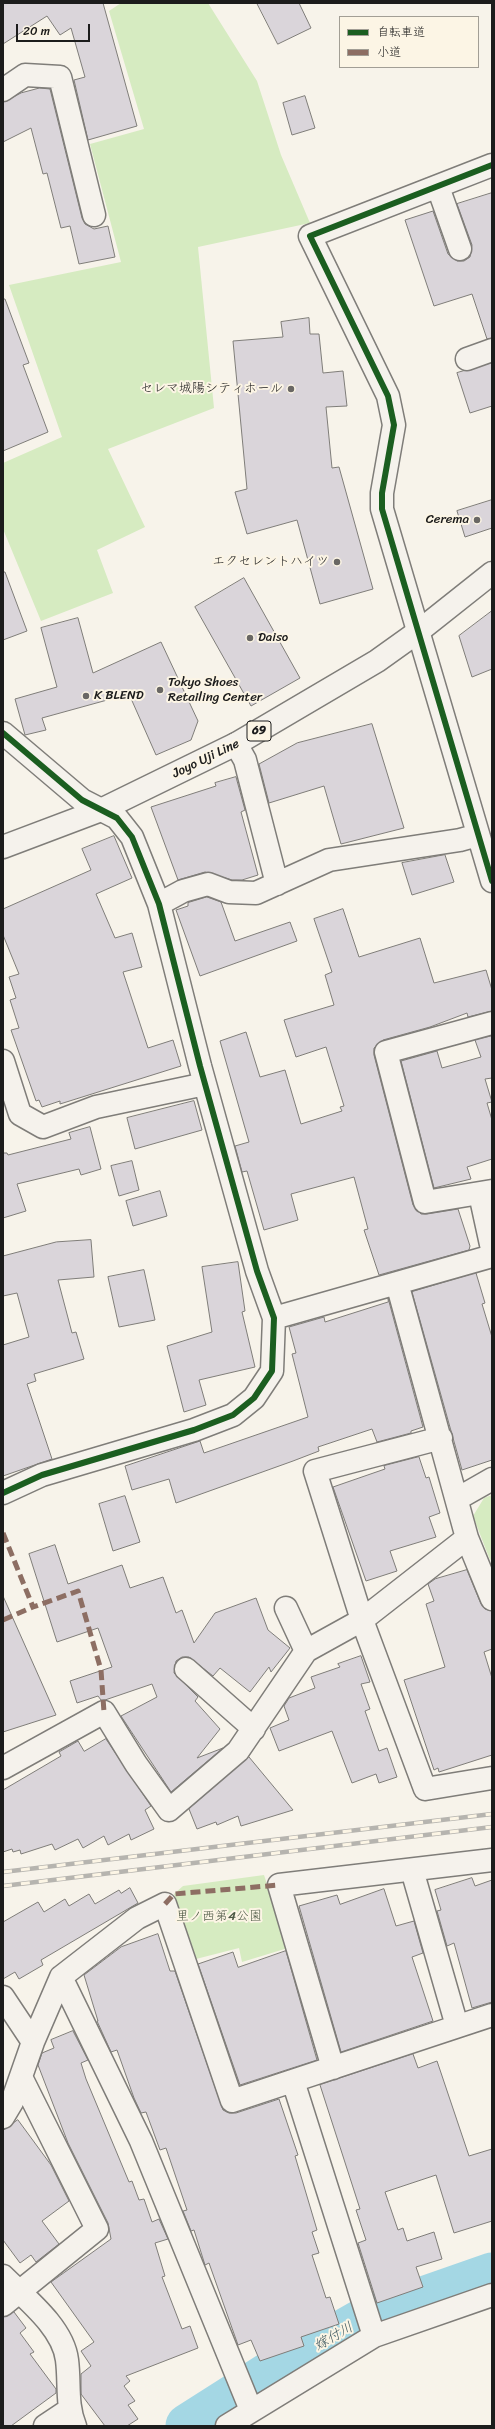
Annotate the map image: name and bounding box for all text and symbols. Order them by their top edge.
scale bar [18,16,92,42]
legend [339,16,479,68]
text: 20 m [23,20,50,42]
text: 自転車道 [377,21,425,43]
text: 小道 [377,41,401,63]
place label: セレマ城陽シティホール [140,381,283,397]
marker: セレマ城陽シティホール [286,384,296,394]
place label: Cerema [426,512,469,528]
marker: Cerema [472,515,482,525]
place label: エクセレントハイツ [212,554,329,570]
marker: エクセレントハイツ [332,557,342,567]
place label: Daiso [258,630,288,646]
marker: Daiso [245,633,255,643]
place label: Tokyo Shoes Retailing Center [168,675,262,706]
marker: Tokyo Shoes Retailing Center [155,685,165,695]
place label: K BLEND [94,688,144,704]
marker: K BLEND [81,691,91,701]
road number: 69 [247,721,271,741]
street label: Joyo Uji Line [170,736,242,782]
park label: 里ノ西第4公園 [176,1909,262,1925]
water label: 嫁付川 [312,2319,356,2355]

